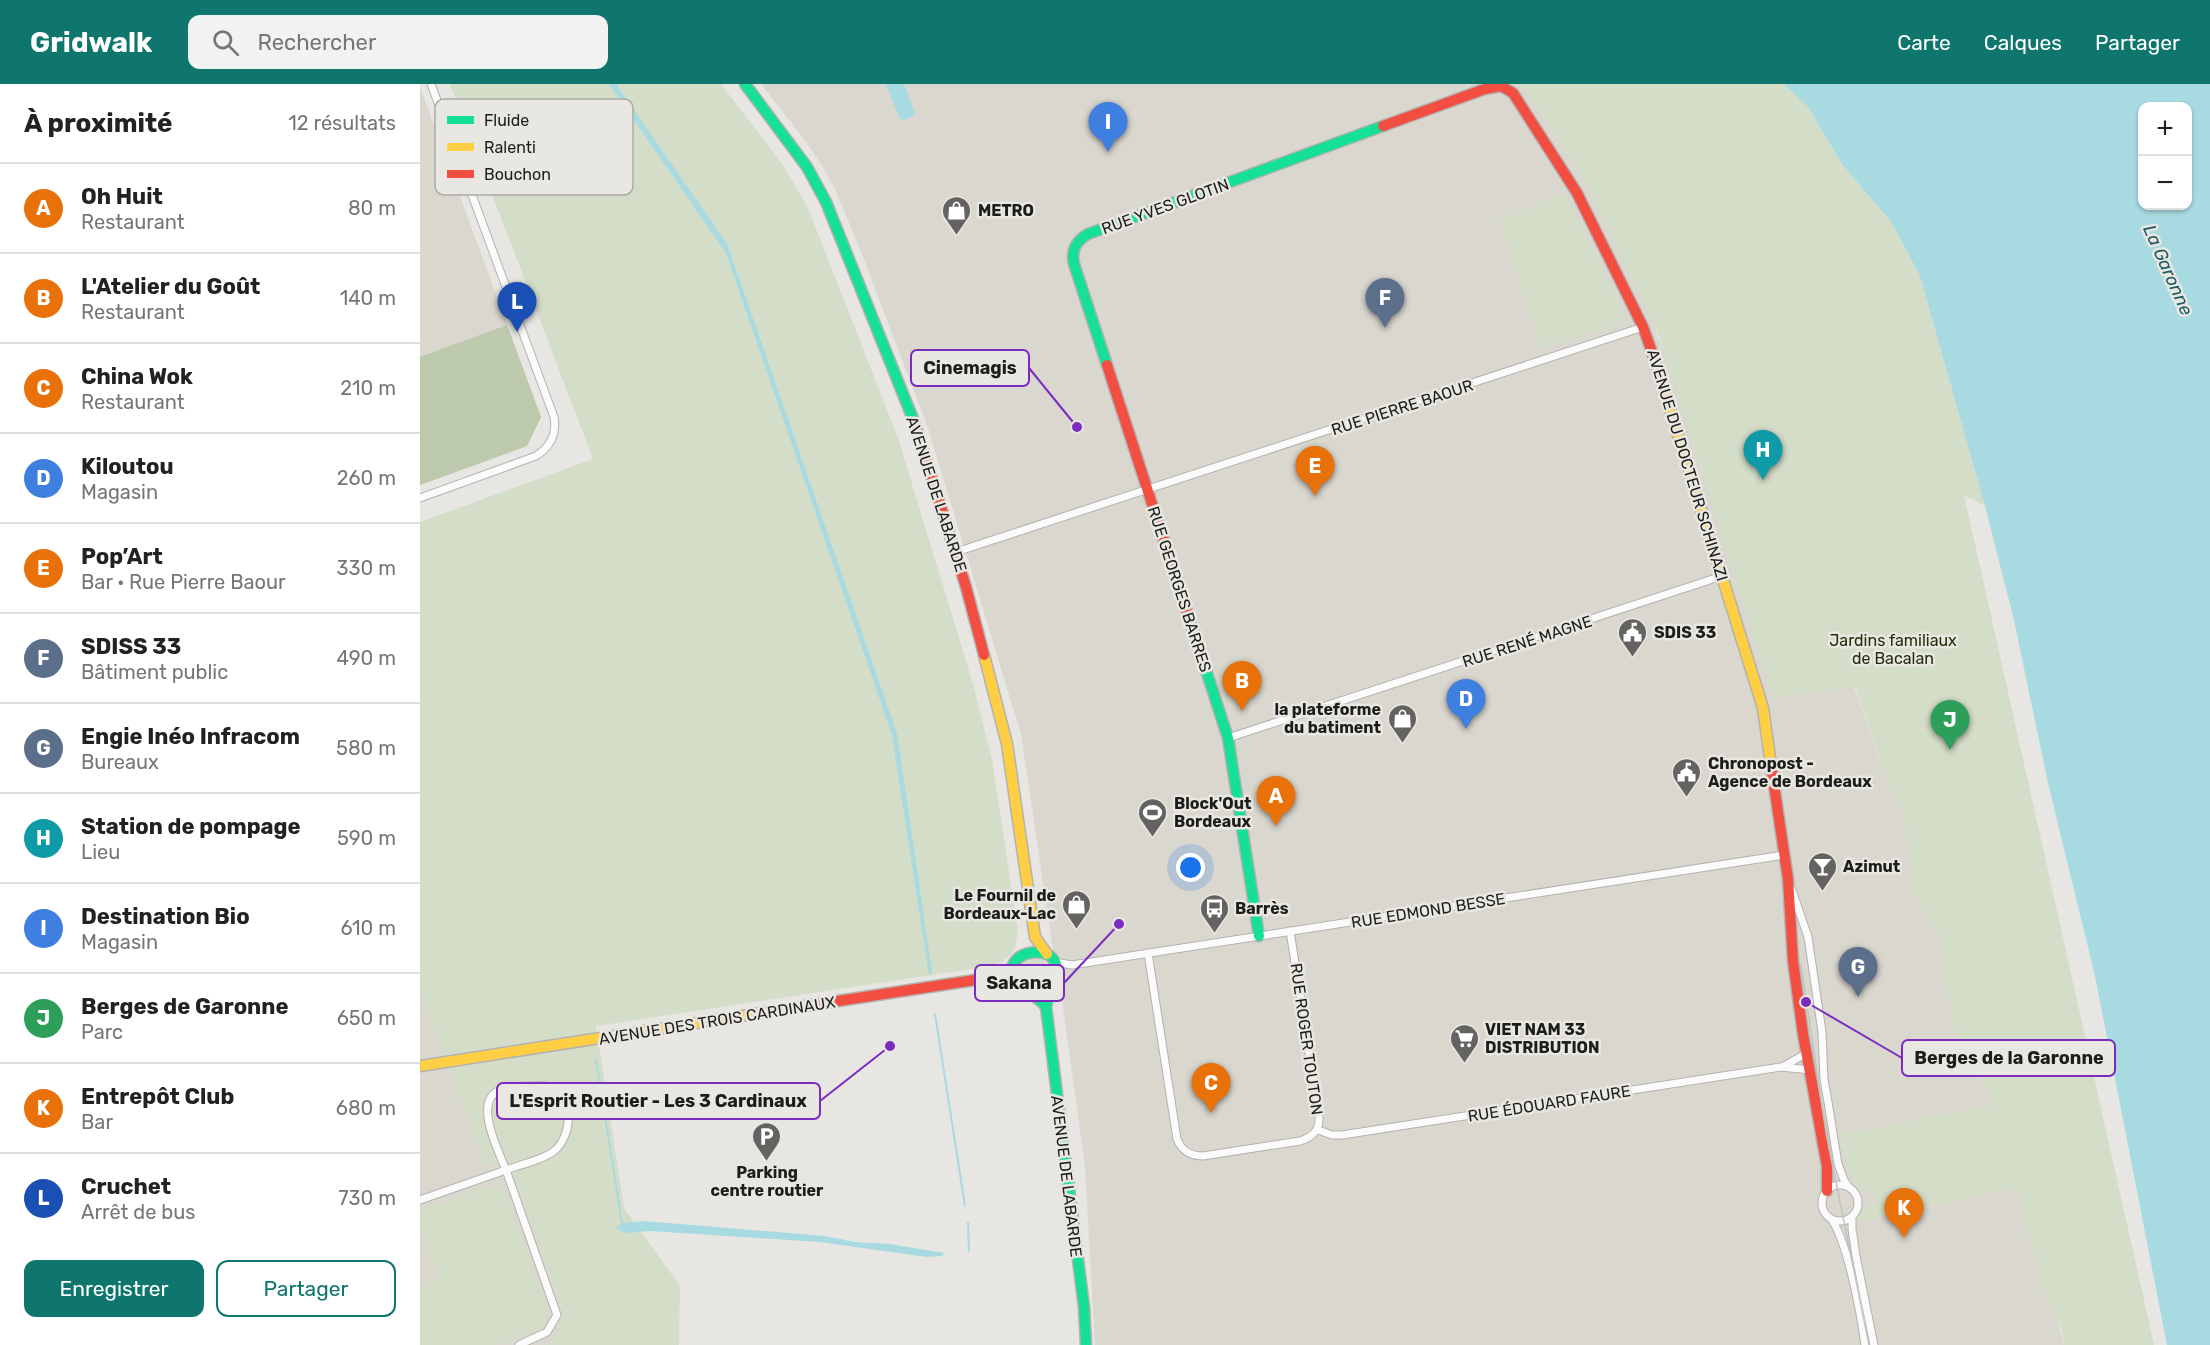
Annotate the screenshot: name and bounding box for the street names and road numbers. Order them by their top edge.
street label: RUE YVES GLOTIN [1099,175,1232,238]
street label: AVENUE DU DOCTEUR SCHINAZI [1643,347,1732,583]
street label: RUE PIERRE BAOUR [1329,376,1475,439]
street label: AVENUE DE LABARDE [902,414,971,575]
street label: RUE GEORGES BARRES [1144,504,1215,675]
street label: RUE RENÉ MAGNE [1460,612,1594,671]
street label: RUE EDMOND BESSE [1350,889,1506,932]
street label: RUE ROGER TOUTON [1286,962,1327,1116]
street label: AVENUE DES TROIS CARDINAUX [597,992,837,1049]
street label: RUE ÉDOUARD FAURE [1466,1081,1632,1126]
street label: AVENUE DE LABARDE [1047,1094,1086,1258]

